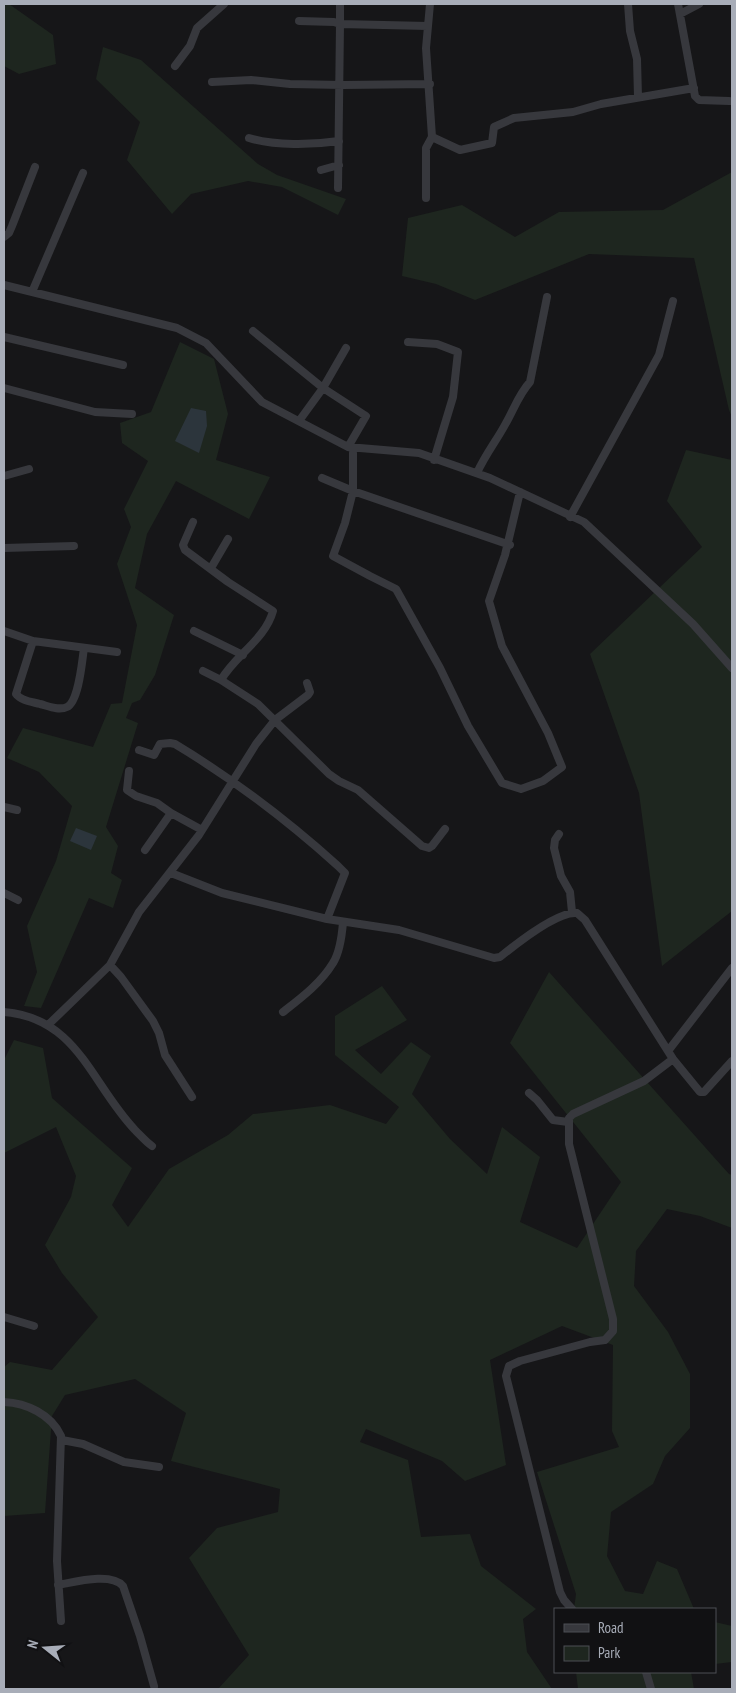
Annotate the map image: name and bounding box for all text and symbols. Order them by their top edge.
legend [554,1608,716,1673]
text: Road [598,1618,624,1637]
north arrow [20,1623,70,1673]
text: N [23,1638,42,1650]
text: Park [598,1643,620,1662]

